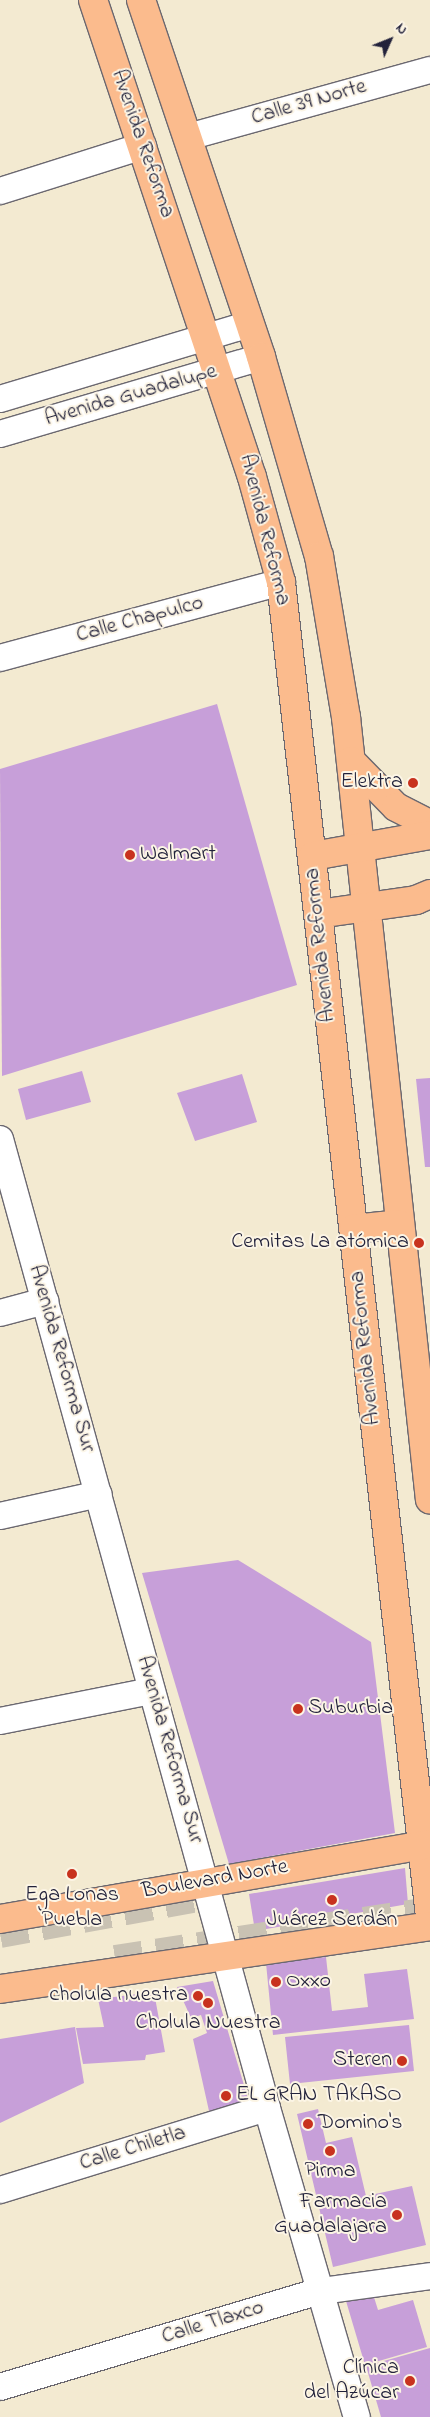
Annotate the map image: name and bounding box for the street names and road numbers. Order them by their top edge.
street label: Avenida Reforma [104,66,180,222]
street label: Calle 39 Norte [249,74,369,132]
street label: Avenida Guadalupe [42,359,220,433]
street label: Avenida Reforma [232,451,296,609]
street label: Calle Chapulco [74,590,206,650]
street label: Avenida Reforma [300,866,342,1024]
street label: Avenida Reforma Sur [22,1262,100,1456]
street label: Avenida Reforma [345,1269,387,1427]
street label: Avenida Reforma Sur [130,1653,208,1847]
street label: Boulevard Norte [140,1854,290,1906]
street label: Calle Chiletla [77,2120,189,2178]
street label: Calle Tlaxco [159,2295,267,2351]

